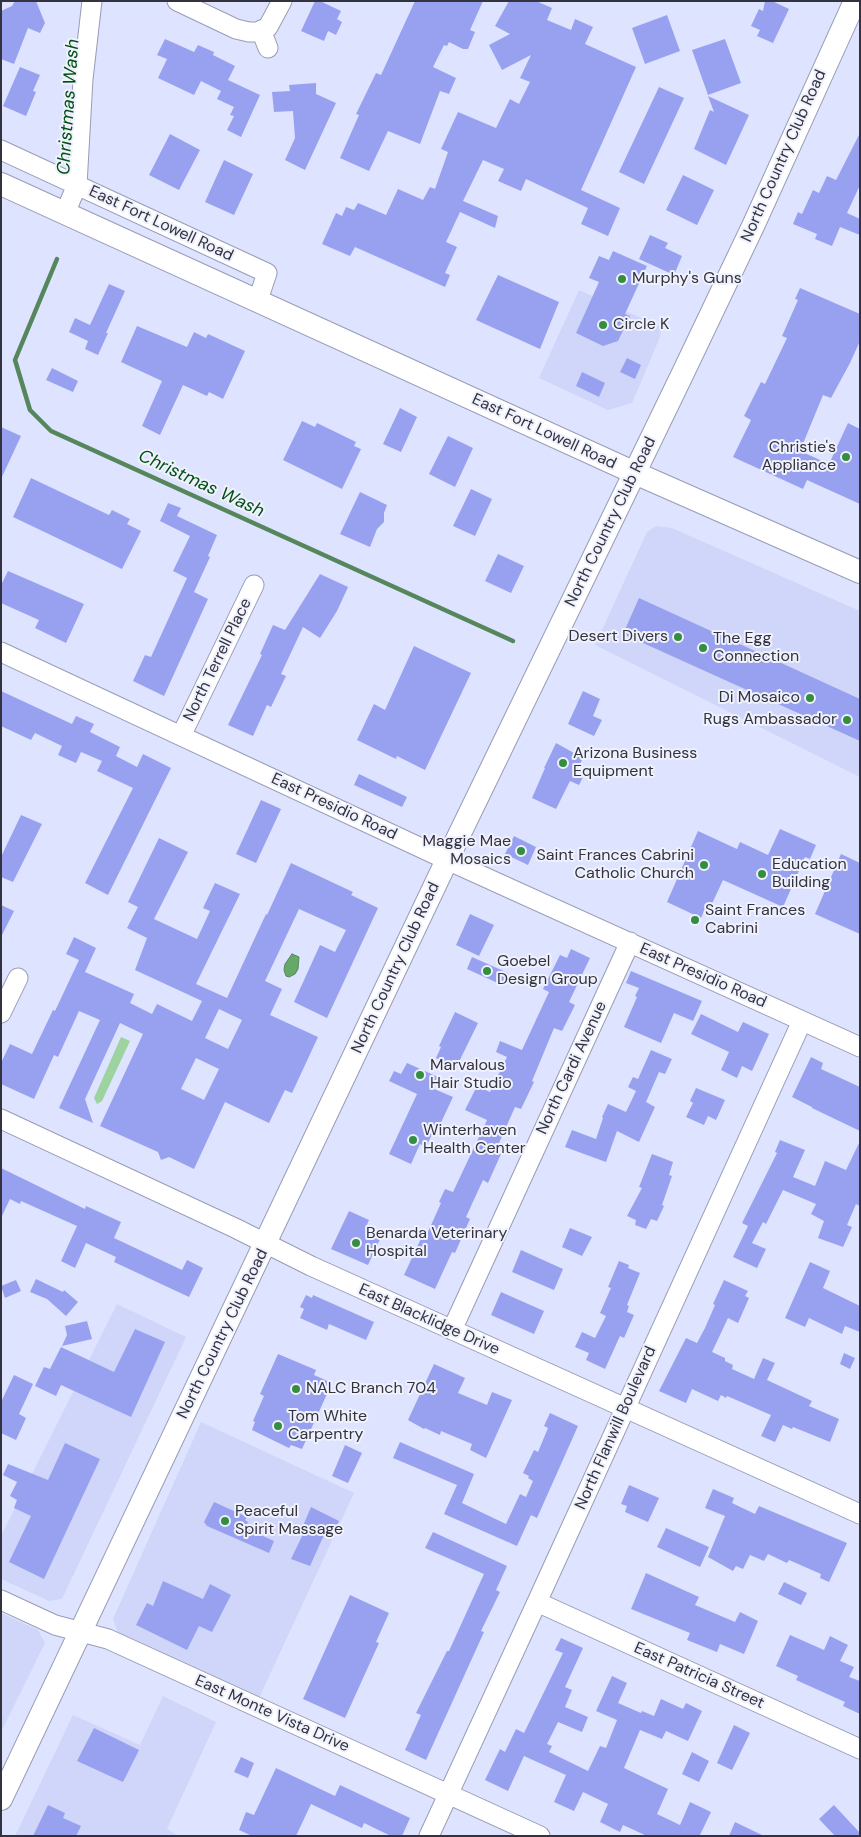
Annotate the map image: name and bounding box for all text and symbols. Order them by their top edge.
water label: Christmas Wash [53,38,85,176]
street label: North Country Club Road [737,67,831,245]
street label: East Fort Lowell Road [86,182,236,266]
place label: Murphy's Guns [632,269,742,289]
marker: Murphy's Guns [616,273,628,285]
place label: Circle K [613,315,669,335]
marker: Circle K [597,319,609,331]
street label: East Fort Lowell Road [469,390,619,474]
street label: North Country Club Road [561,434,661,610]
place label: Christie's Appliance [762,438,836,476]
water label: Christmas Wash [135,445,267,523]
marker: Christie's Appliance [840,451,852,463]
street label: North Terrell Place [180,595,256,725]
place label: Desert Divers [568,627,668,647]
place label: The Egg Connection [713,629,799,667]
marker: Desert Divers [672,631,684,643]
marker: The Egg Connection [697,642,709,654]
place label: Di Mosaico [719,688,800,708]
marker: Di Mosaico [804,692,816,704]
place label: Rugs Ambassador [703,710,837,730]
marker: Rugs Ambassador [841,714,853,726]
place label: Arizona Business Equipment [573,744,697,782]
marker: Arizona Business Equipment [557,757,569,769]
street label: East Presidio Road [268,769,400,845]
place label: Maggie Mae Mosaics [423,832,511,870]
marker: Maggie Mae Mosaics [515,845,527,857]
place label: Saint Frances Cabrini Catholic Church [537,846,694,884]
place label: Education Building [772,855,847,893]
marker: Saint Frances Cabrini Catholic Church [698,859,710,871]
marker: Education Building [756,868,768,880]
street label: North Country Club Road [348,879,444,1057]
place label: Saint Frances Cabrini [705,901,805,939]
marker: Saint Frances Cabrini [689,914,701,926]
street label: East Presidio Road [637,939,769,1013]
place label: Goebel Design Group [497,952,598,990]
marker: Goebel Design Group [481,965,493,977]
street label: North Cardi Avenue [533,998,611,1138]
place label: Marvalous Hair Studio [430,1056,512,1094]
marker: Marvalous Hair Studio [414,1069,426,1081]
place label: Winterhaven Health Center [423,1121,526,1159]
marker: Winterhaven Health Center [407,1134,419,1146]
place label: Benarda Veterinary Hospital [366,1224,507,1262]
marker: Benarda Veterinary Hospital [350,1237,362,1249]
street label: North Country Club Road [173,1246,273,1422]
street label: East Blacklidge Drive [355,1280,503,1360]
street label: North Flanwill Boulevard [571,1343,661,1513]
place label: NALC Branch 704 [306,1379,436,1399]
marker: NALC Branch 704 [290,1383,302,1395]
place label: Tom White Carpentry [288,1407,367,1445]
marker: Tom White Carpentry [272,1420,284,1432]
place label: Peaceful Spirit Massage [235,1502,343,1540]
marker: Peaceful Spirit Massage [219,1515,231,1527]
street label: East Patricia Street [631,1639,767,1713]
street label: East Monte Vista Drive [192,1671,352,1757]

